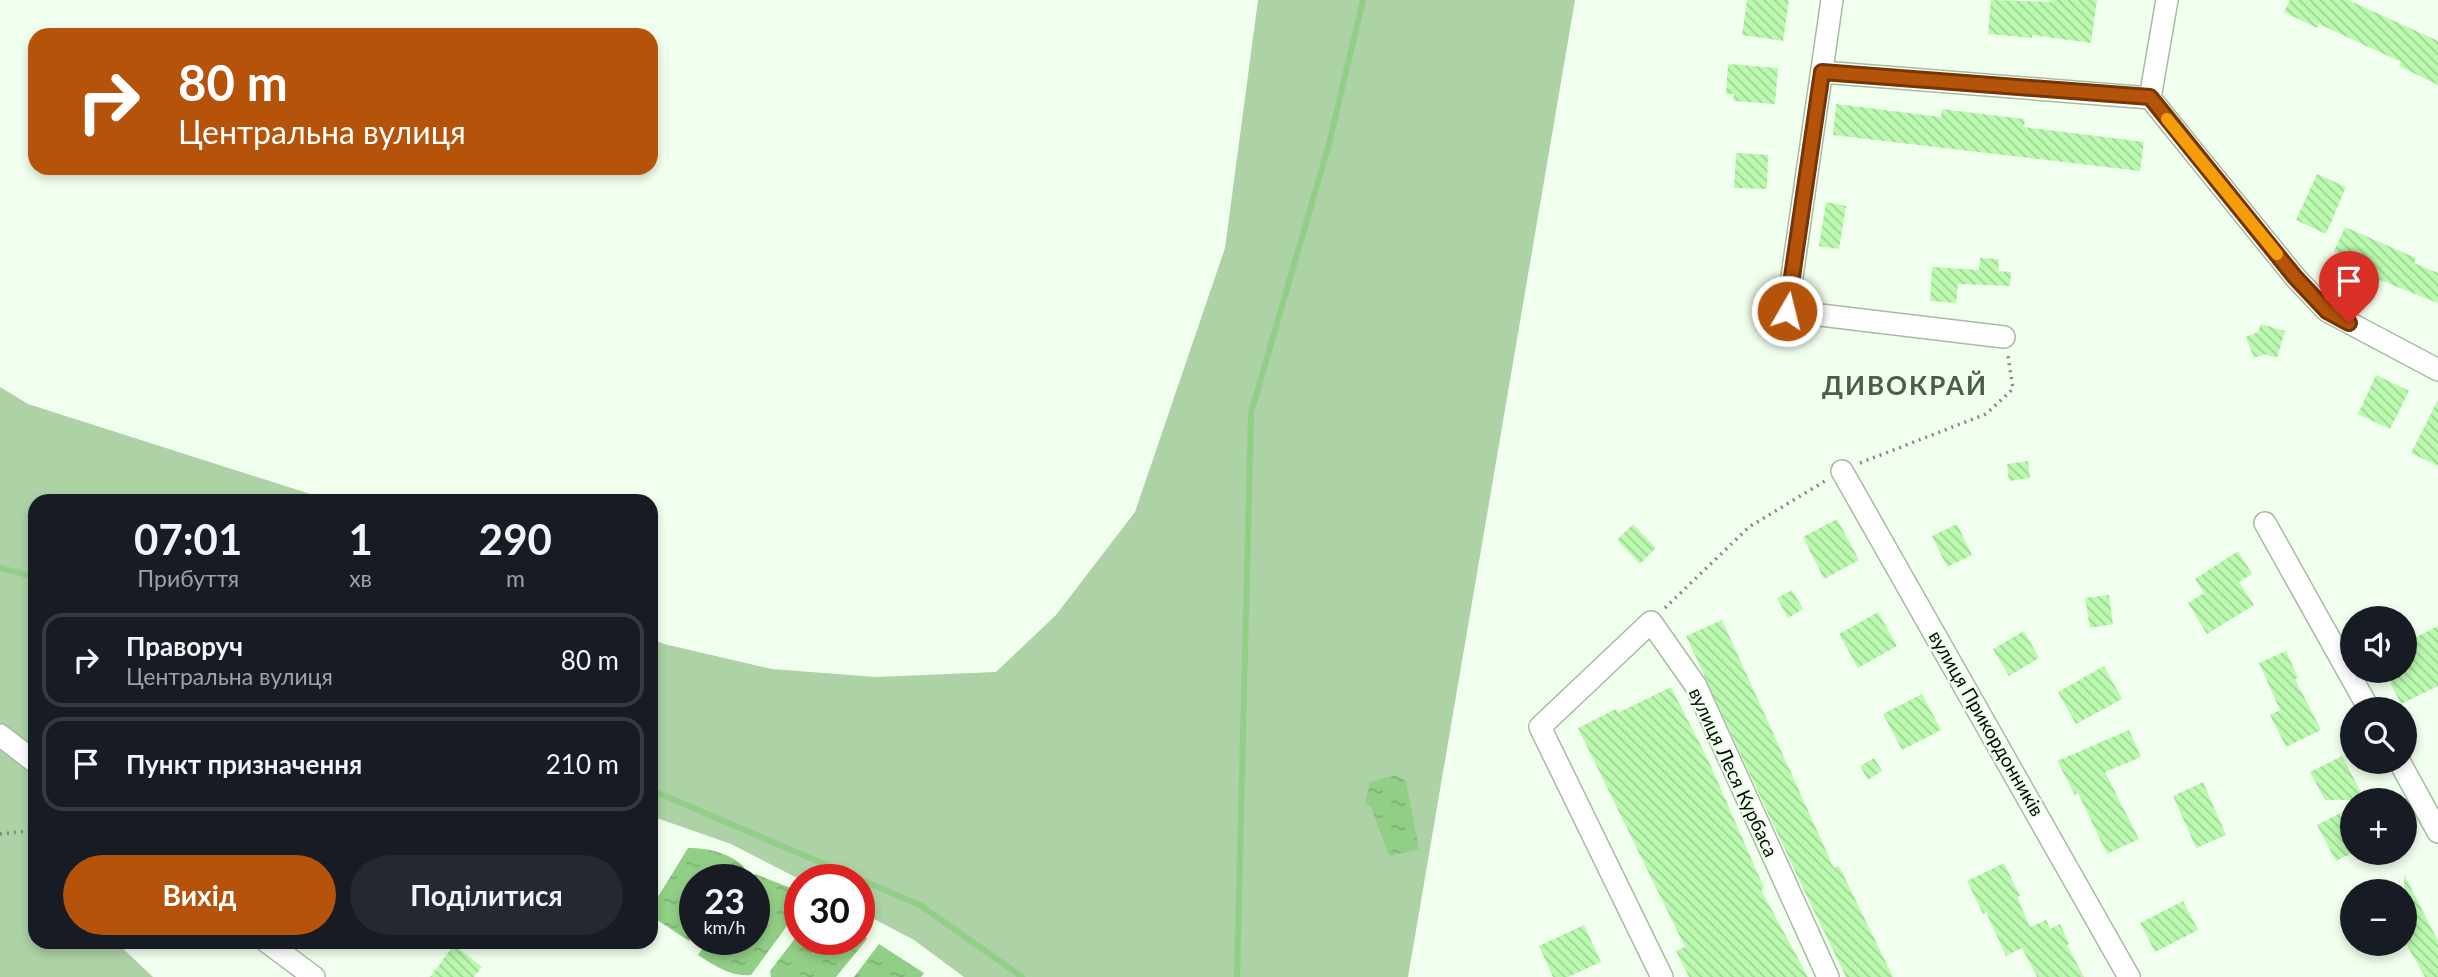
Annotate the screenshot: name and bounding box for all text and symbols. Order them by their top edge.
text: 80 m [178,53,288,111]
icon: right [63,56,154,147]
text: Центральна вулиця [178,112,466,151]
pin [2319,251,2379,323]
icon: arrive [2330,262,2368,300]
position arrow [1750,274,1824,348]
district label: ДИВОКРАЙ [1822,369,1988,401]
text: 07:01 [134,514,242,564]
text: 1 [348,514,373,564]
text: 290 [479,514,552,564]
text: Прибуття [137,564,239,592]
text: хв [349,564,372,592]
text: m [506,564,525,592]
map controls [2340,606,2417,956]
button: sound [2340,606,2417,683]
street label: вулиця Прикордонників [1924,626,2050,820]
text: Праворуч [126,630,243,662]
icon: right [67,641,105,679]
text: 80 m [561,644,619,676]
text: Центральна вулиця [126,662,333,690]
street label: вулиця Леся Курбаса [1685,684,1783,860]
button: search [2340,697,2417,774]
icon: arrive [67,745,105,783]
text: Пункт призначення [126,748,362,780]
text: 210 m [546,748,619,780]
button: + [2340,788,2417,865]
button: Вихід [63,855,336,935]
button: Поділитися [350,855,623,935]
speed limit sign: 30 [784,864,875,955]
text: 23 [704,879,745,921]
button: − [2340,879,2417,956]
text: km/h [703,916,746,938]

